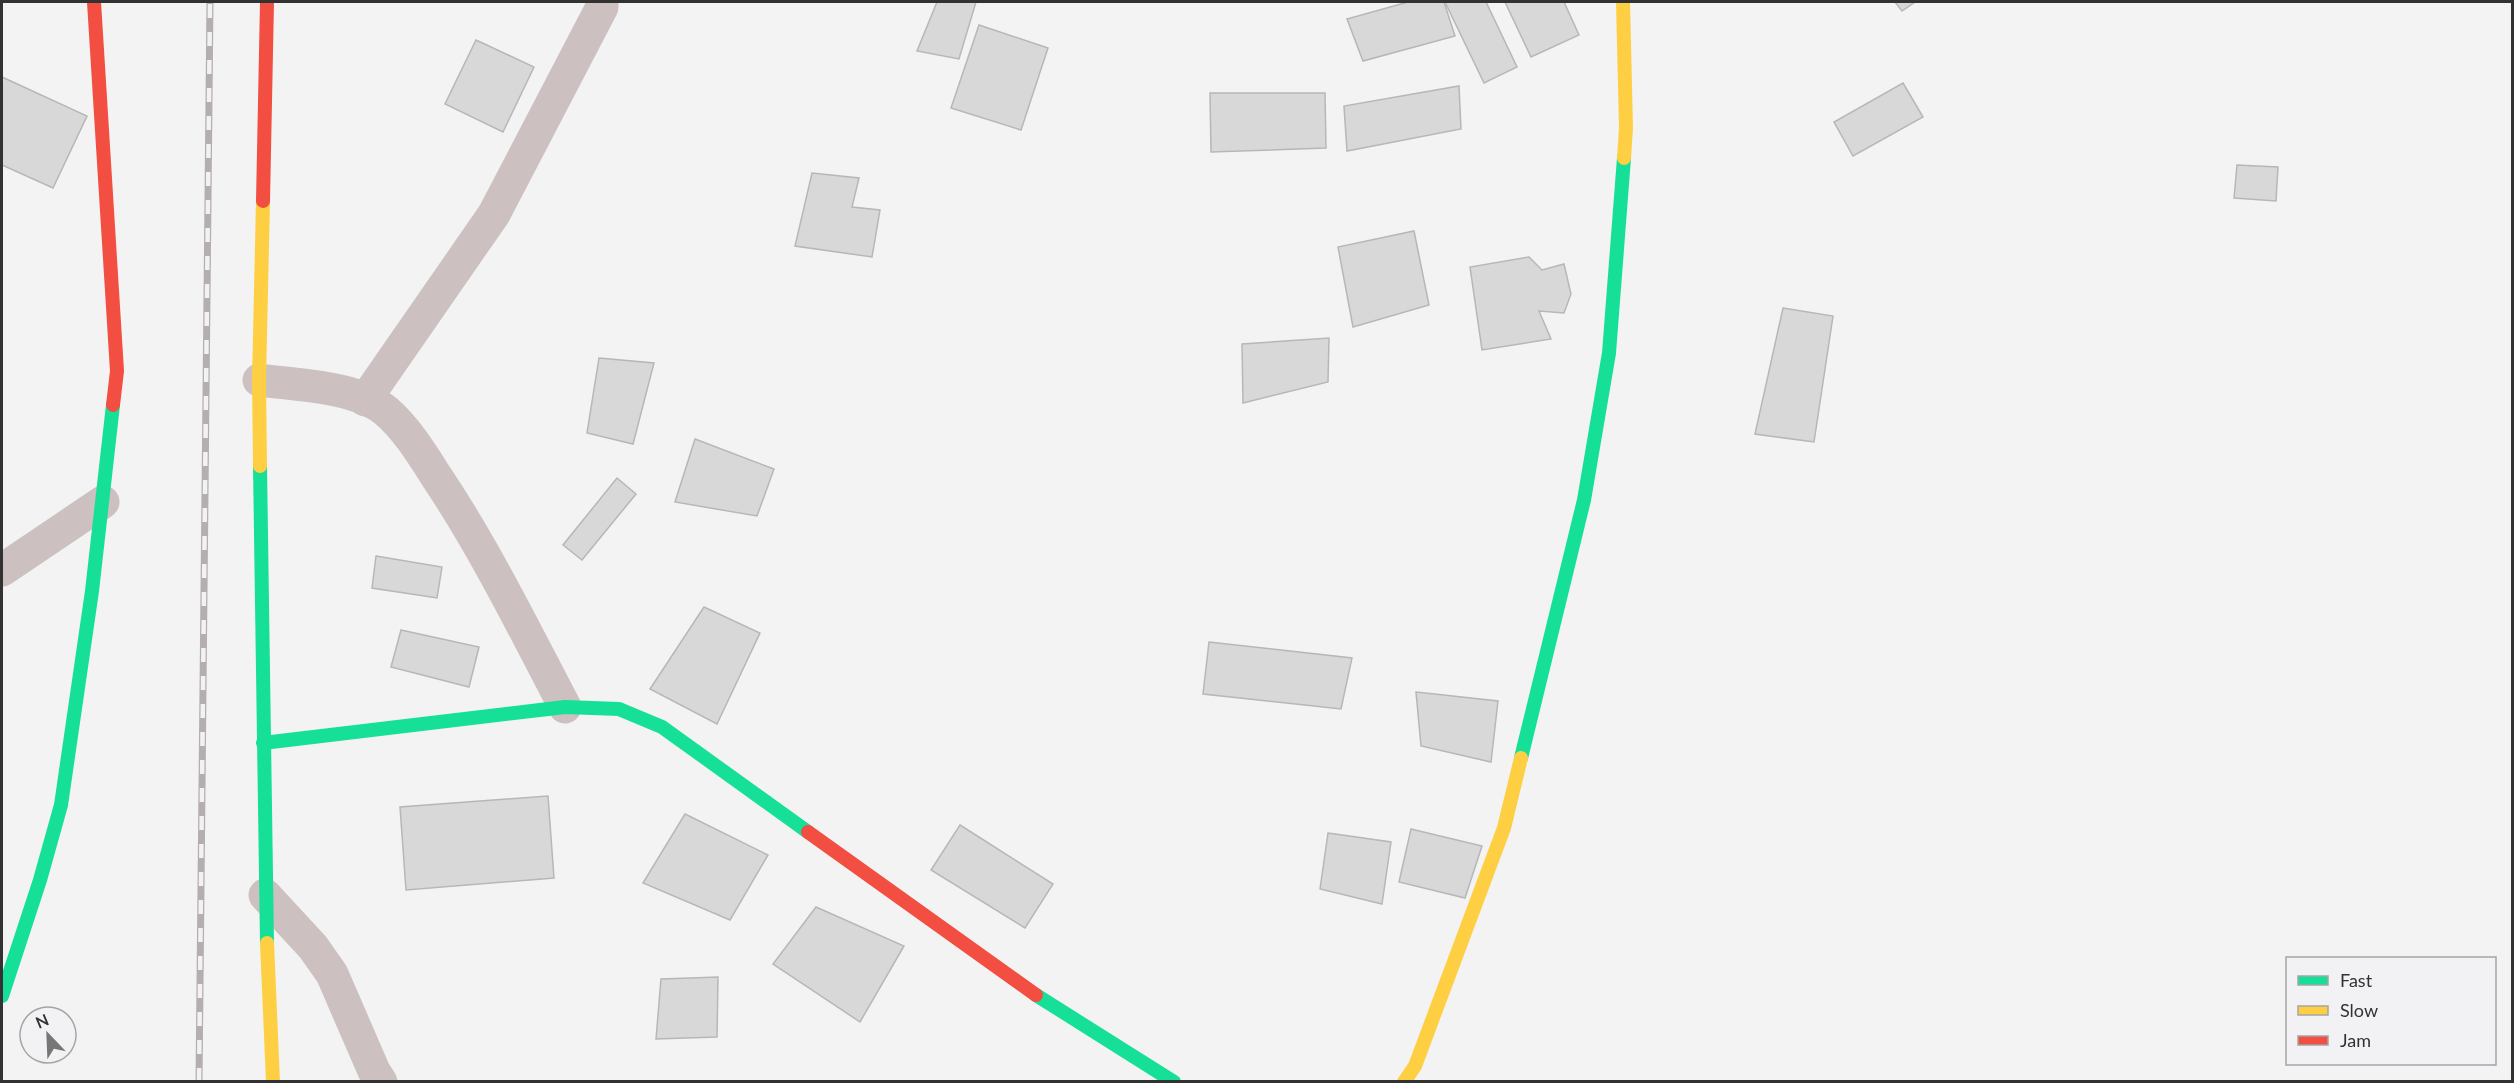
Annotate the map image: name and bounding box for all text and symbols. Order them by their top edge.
legend [2286,957,2496,1065]
text: Fast [2340,969,2373,991]
text: Slow [2340,999,2378,1021]
north arrow [18,1005,78,1065]
text: N [33,1010,51,1032]
text: Jam [2340,1029,2371,1051]

